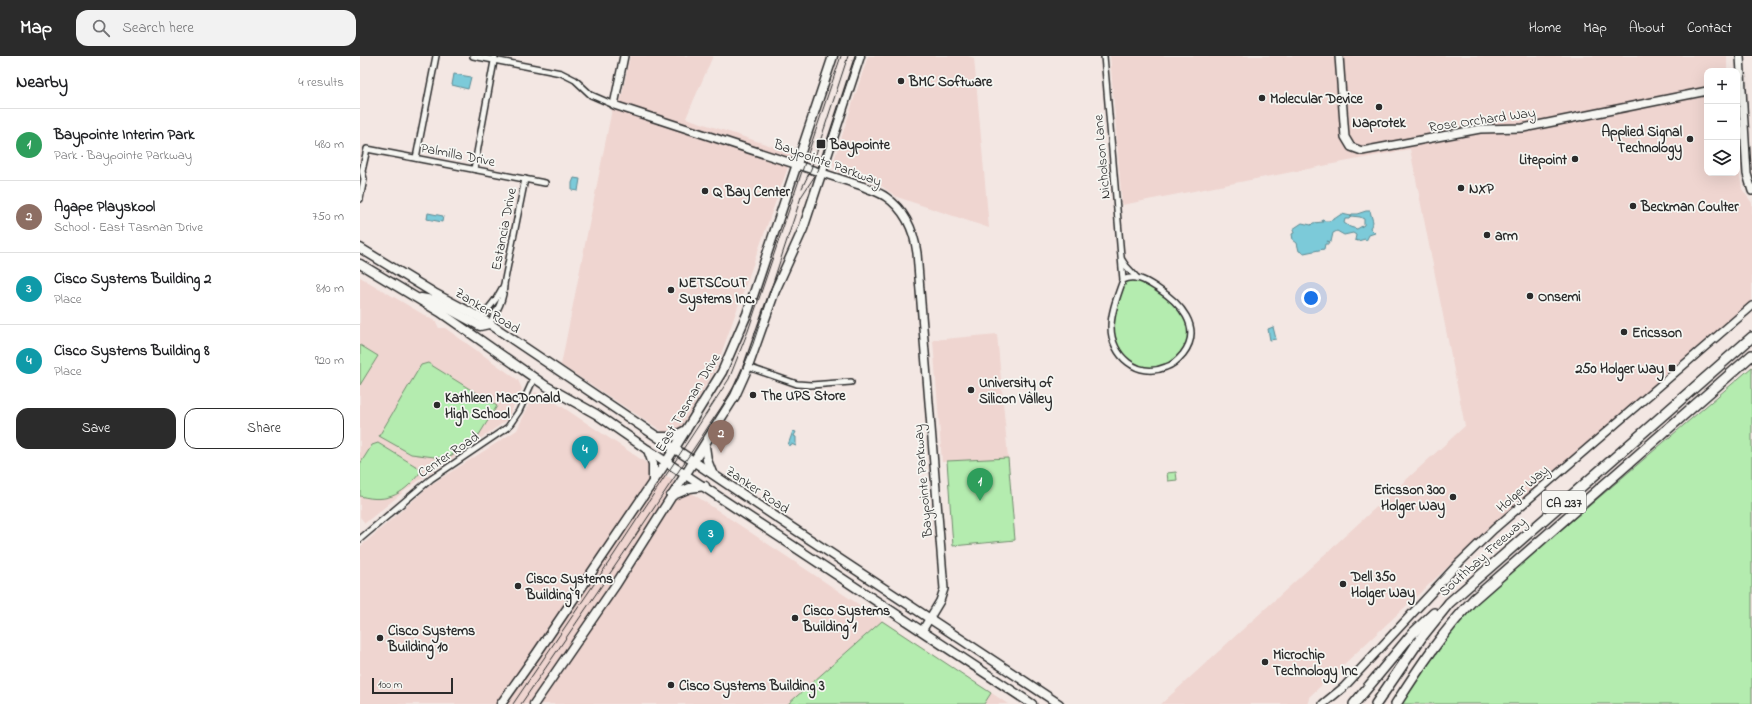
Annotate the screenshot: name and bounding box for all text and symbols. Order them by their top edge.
search box [76,10,356,46]
text: Map [20,15,52,42]
icon: search [90,17,112,39]
text: Search here [122,17,194,39]
text: Home [1529,18,1561,39]
text: Map [1583,18,1607,39]
text: About [1629,18,1665,39]
text: Contact [1687,18,1732,39]
map controls [1704,68,1740,176]
button: + [1704,68,1740,104]
text: Nearby [16,70,68,95]
place label: BMC Software [908,72,993,93]
text: 4 results [298,73,344,92]
marker: BMC Software [896,76,906,86]
place label: Molecular Device [1270,89,1364,110]
marker: Molecular Device [1257,93,1267,103]
marker: Naprotek [1374,102,1384,112]
street label: Rose Orchard Way [1427,103,1537,139]
button: − [1704,104,1740,140]
street label: Nicholson Lane [1088,113,1117,200]
place label: Naprotek [1352,113,1407,134]
place label: Applied Signal Technology [1601,122,1683,161]
text: Baypointe Interim Park [54,124,195,146]
street label: Baypointe Parkway [769,134,885,194]
marker: Applied Signal Technology [1685,134,1695,144]
text: 1 [27,135,31,154]
text: 480 m [315,135,344,154]
place label: Baypointe [829,135,891,158]
street label: Palmilla Drive [419,138,498,173]
marker: Baypointe [815,138,827,150]
button: layers [1704,140,1740,176]
text: Park · Baypointe Parkway [54,146,192,165]
place label: Litepoint [1519,150,1567,171]
marker: Litepoint [1570,154,1580,164]
place label: NXP [1469,179,1495,200]
place label: Q Bay Center [713,182,791,205]
marker: NXP [1456,183,1466,193]
street label: Estancia Drive [486,185,523,272]
marker: Q Bay Center [700,186,710,196]
text: Agape Playskool [54,196,155,218]
place label: Beckman Coulter [1640,197,1739,218]
marker: Beckman Coulter [1628,201,1638,211]
text: 2 [26,207,32,226]
text: 750 m [312,207,344,226]
text: School · East Tasman Drive [54,218,203,237]
place label: arm [1495,226,1518,247]
marker: arm [1482,230,1492,240]
text: Cisco Systems Building 2 [54,268,212,290]
place label: NETSCOUT Systems Inc. [679,273,755,312]
text: 3 [26,279,32,298]
text: 810 m [316,279,344,298]
street label: Zanker Road [451,283,524,340]
marker: NETSCOUT Systems Inc. [666,285,676,295]
place label: Onsemi [1538,287,1581,308]
your location [1301,288,1321,308]
text: Place [54,290,82,309]
marker: Onsemi [1525,291,1535,301]
place label: Ericsson [1632,323,1682,344]
marker: Ericsson [1619,327,1629,337]
text: Cisco Systems Building 8 [54,340,210,362]
street label: East Tasman Drive [650,349,727,456]
text: 4 [26,351,32,370]
text: 920 m [315,351,344,370]
place label: 250 Holger Way [1575,359,1664,382]
text: Place [54,362,82,381]
marker: 250 Holger Way [1667,363,1677,373]
place label: University of Silicon Valley [979,373,1054,412]
marker: University of Silicon Valley [966,385,976,395]
place label: The UPS Store [761,386,846,407]
place label: Kathleen MacDonald High School [445,388,561,427]
marker: The UPS Store [748,390,758,400]
marker: Kathleen MacDonald High School [432,400,442,410]
button: Save [16,408,176,449]
button: Share [184,408,344,449]
pin: 2 [708,420,734,453]
street label: Baypointe Parkway [908,423,940,539]
street label: Center Road [414,427,484,484]
pin: 4 [572,436,598,469]
street label: Holger Way [1492,460,1555,519]
street label: Zanker Road [721,461,793,519]
pin: 1 [967,468,993,501]
place label: Ericsson 300 Holger Way [1374,480,1445,519]
road number: CA 237 [1542,491,1586,513]
marker: Ericsson 300 Holger Way [1448,492,1458,502]
street label: Southbay Freeway [1435,512,1532,603]
pin: 3 [698,520,724,553]
place label: Dell 350 Holger Way [1350,567,1415,606]
place label: Cisco Systems Building 9 [525,569,613,608]
marker: Dell 350 Holger Way [1338,579,1348,589]
marker: Cisco Systems Building 9 [513,581,523,591]
place label: Cisco Systems Building 1 [802,601,890,640]
marker: Cisco Systems Building 1 [790,613,800,623]
place label: Cisco Systems Building 10 [387,621,475,660]
marker: Cisco Systems Building 10 [375,633,385,643]
place label: Microchip Technology Inc [1273,645,1358,684]
marker: Microchip Technology Inc [1260,657,1270,667]
scale bar [372,676,453,695]
place label: Cisco Systems Building 3 [679,676,825,699]
text: 100 m [378,677,402,693]
marker: Cisco Systems Building 3 [666,680,676,690]

